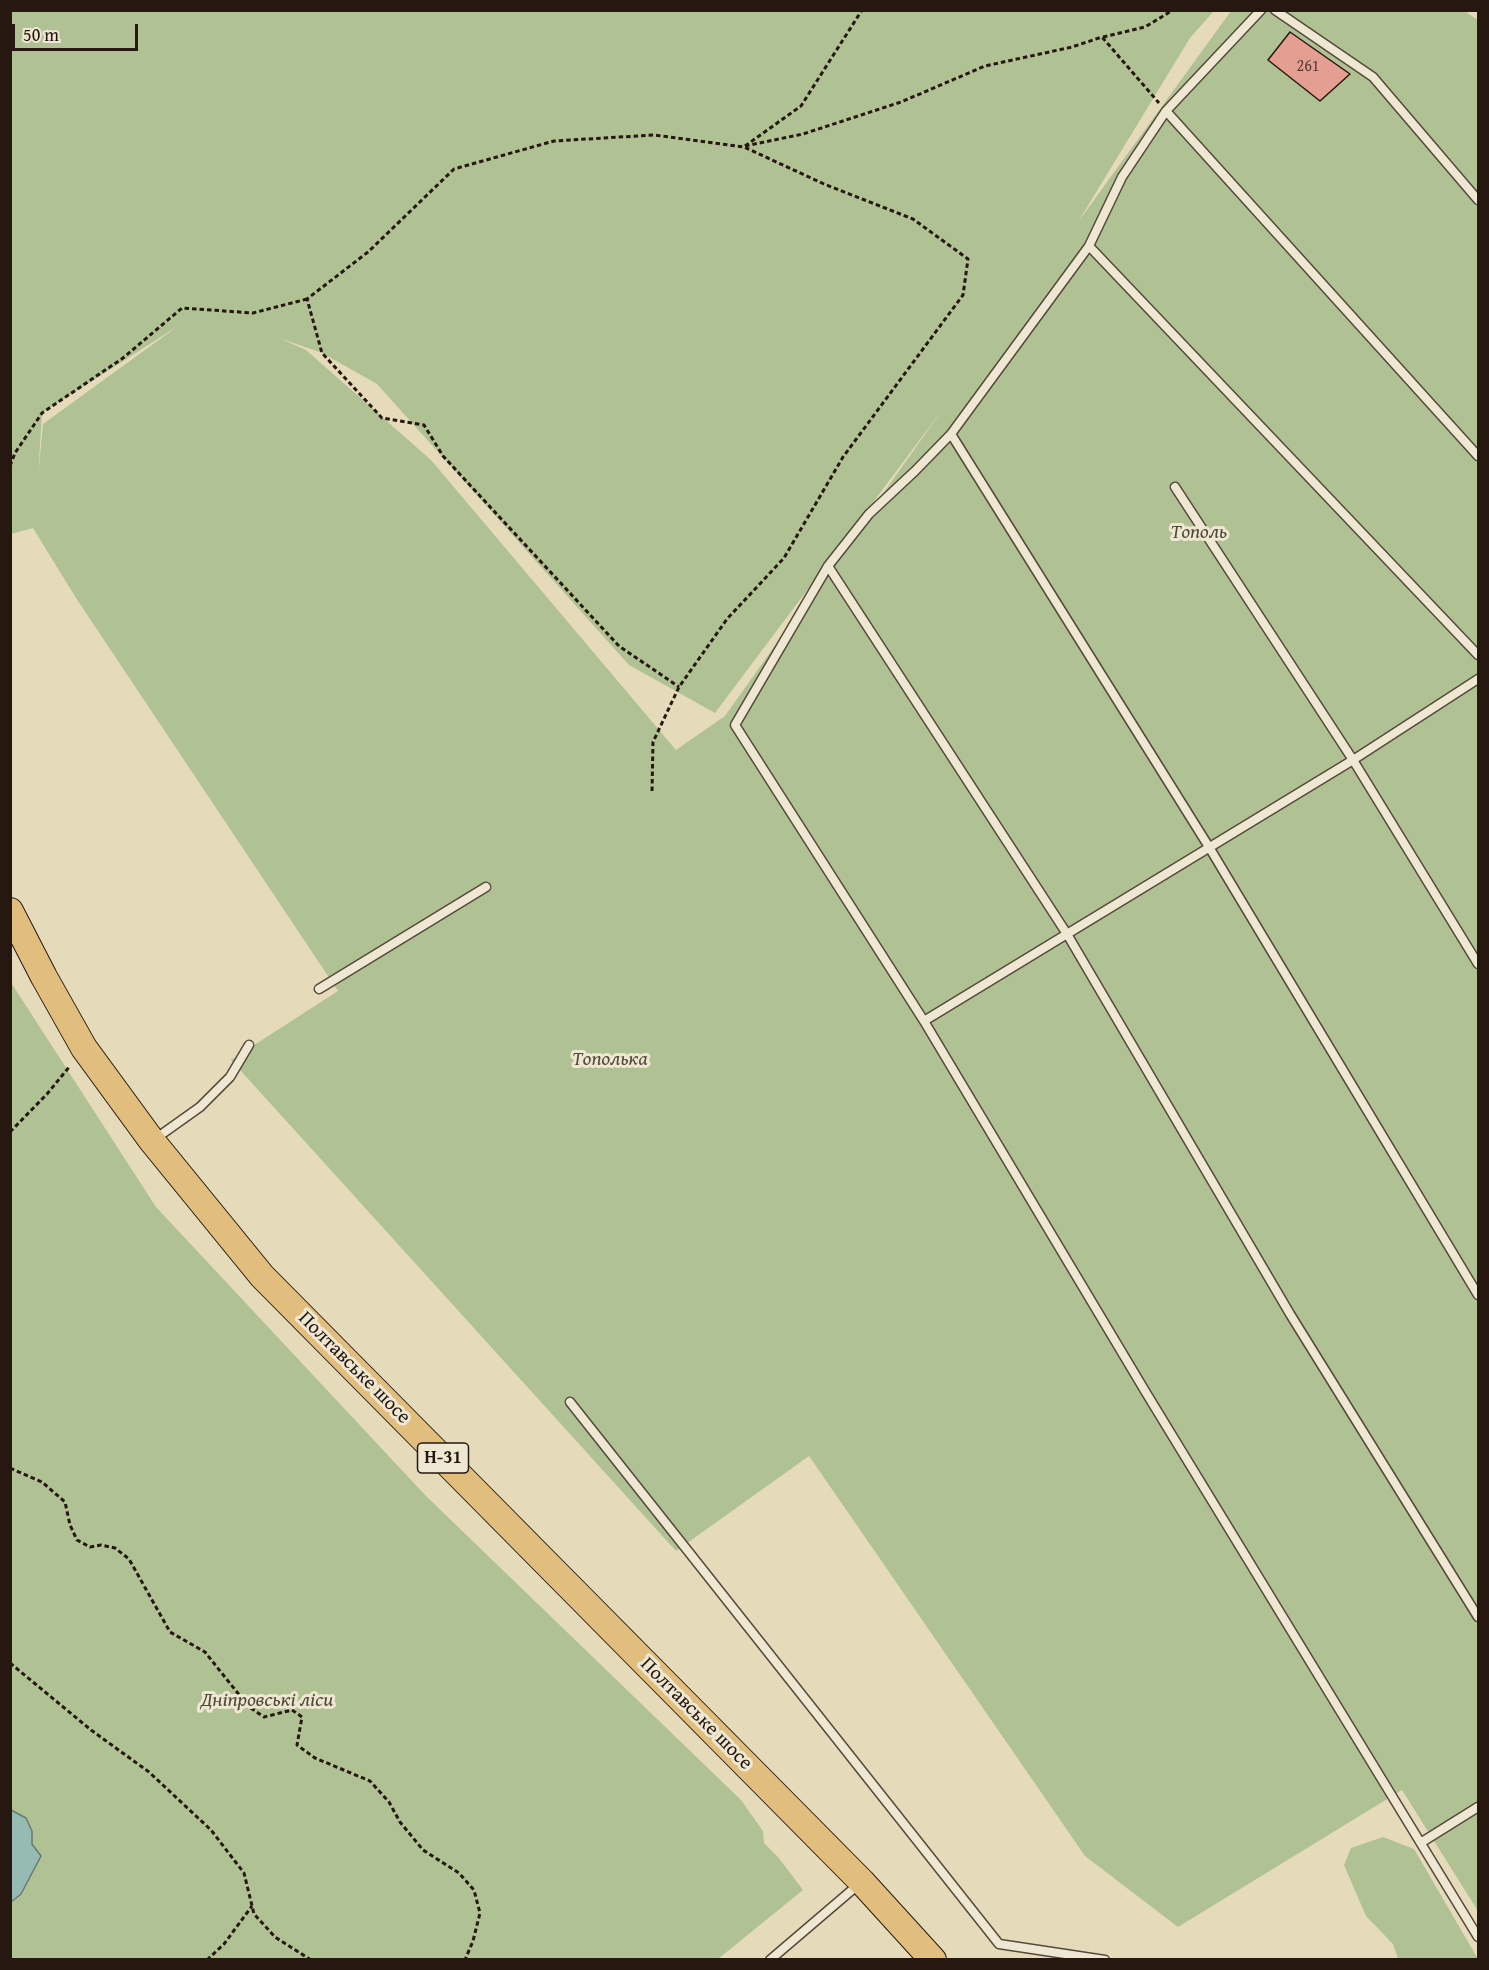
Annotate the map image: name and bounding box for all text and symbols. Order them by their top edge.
scale bar [15,12,141,50]
text: 50 m [23,21,59,48]
house number: 261 [1296,57,1320,77]
park label: Тополь [1171,521,1227,545]
park label: Тополька [572,1048,648,1072]
street label: Полтавське шосе [293,1307,415,1429]
road number: Н-31 [418,1443,468,1473]
street label: Полтавське шосе [635,1653,757,1775]
park label: Дніпровські ліси [201,1689,333,1713]

